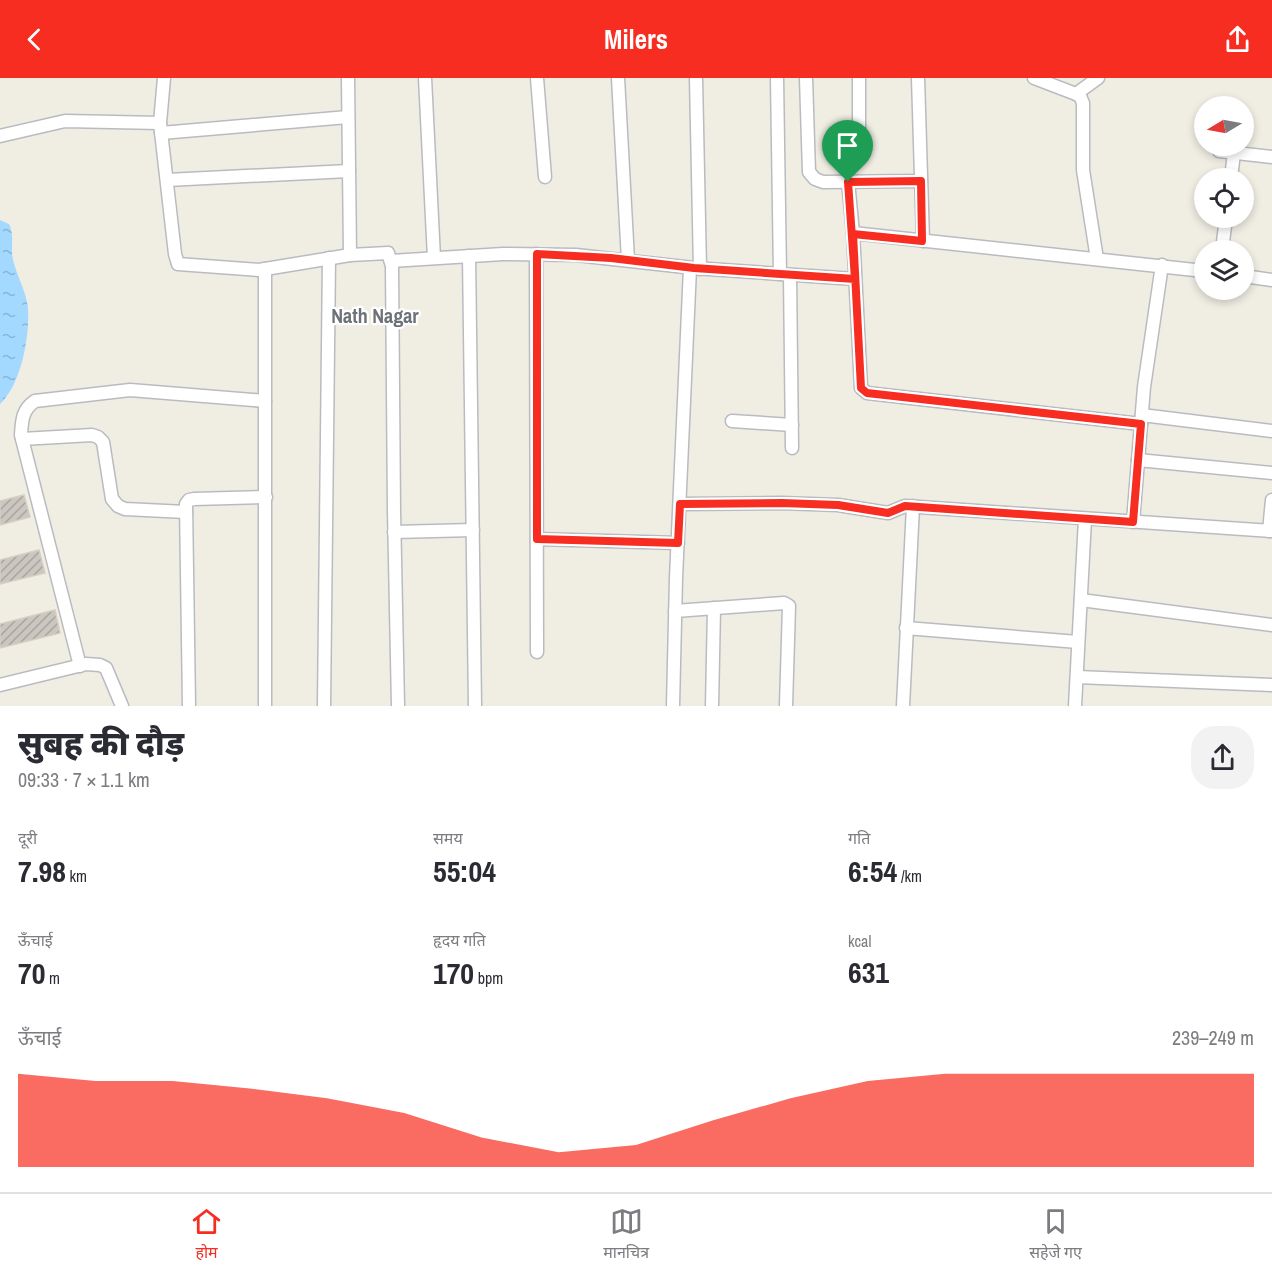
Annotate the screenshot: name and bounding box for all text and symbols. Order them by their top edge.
text: Milers [604,21,668,57]
icon: back [18,23,51,56]
icon: share [1221,23,1254,56]
north arrow [1194,96,1254,156]
map controls [1194,96,1254,300]
pin [822,120,873,182]
icon: arrive [831,129,864,162]
button: locate [1194,168,1254,228]
button: layers [1194,240,1254,300]
district label: Nath Nagar [331,302,419,329]
text: सुबह की दौड़ [18,721,184,765]
button: share [1191,726,1254,789]
text: 09:33 · 7 × 1.1 km [18,766,150,793]
text: दूरी [18,827,37,849]
text: समय [433,827,463,849]
text: गति [848,827,870,849]
text: 7.98 [18,851,66,891]
text: 55:04 [433,851,496,891]
text: 6:54 [848,851,897,891]
text: km [66,865,87,887]
text: /km [897,865,922,887]
text: ऊँचाई [18,929,53,951]
text: हृदय गति [433,929,486,951]
text: kcal [848,930,871,952]
text: 631 [848,952,889,992]
text: 70 [18,953,45,993]
text: 170 [433,953,474,993]
text: m [45,967,60,989]
text: bpm [474,967,503,989]
text: ऊँचाई [18,1024,61,1051]
text: 239–249 m [1172,1024,1254,1051]
tab: होम [190,1205,223,1265]
tab: मानचित्र [603,1205,649,1265]
tab: सहेजे गए [1029,1205,1082,1265]

